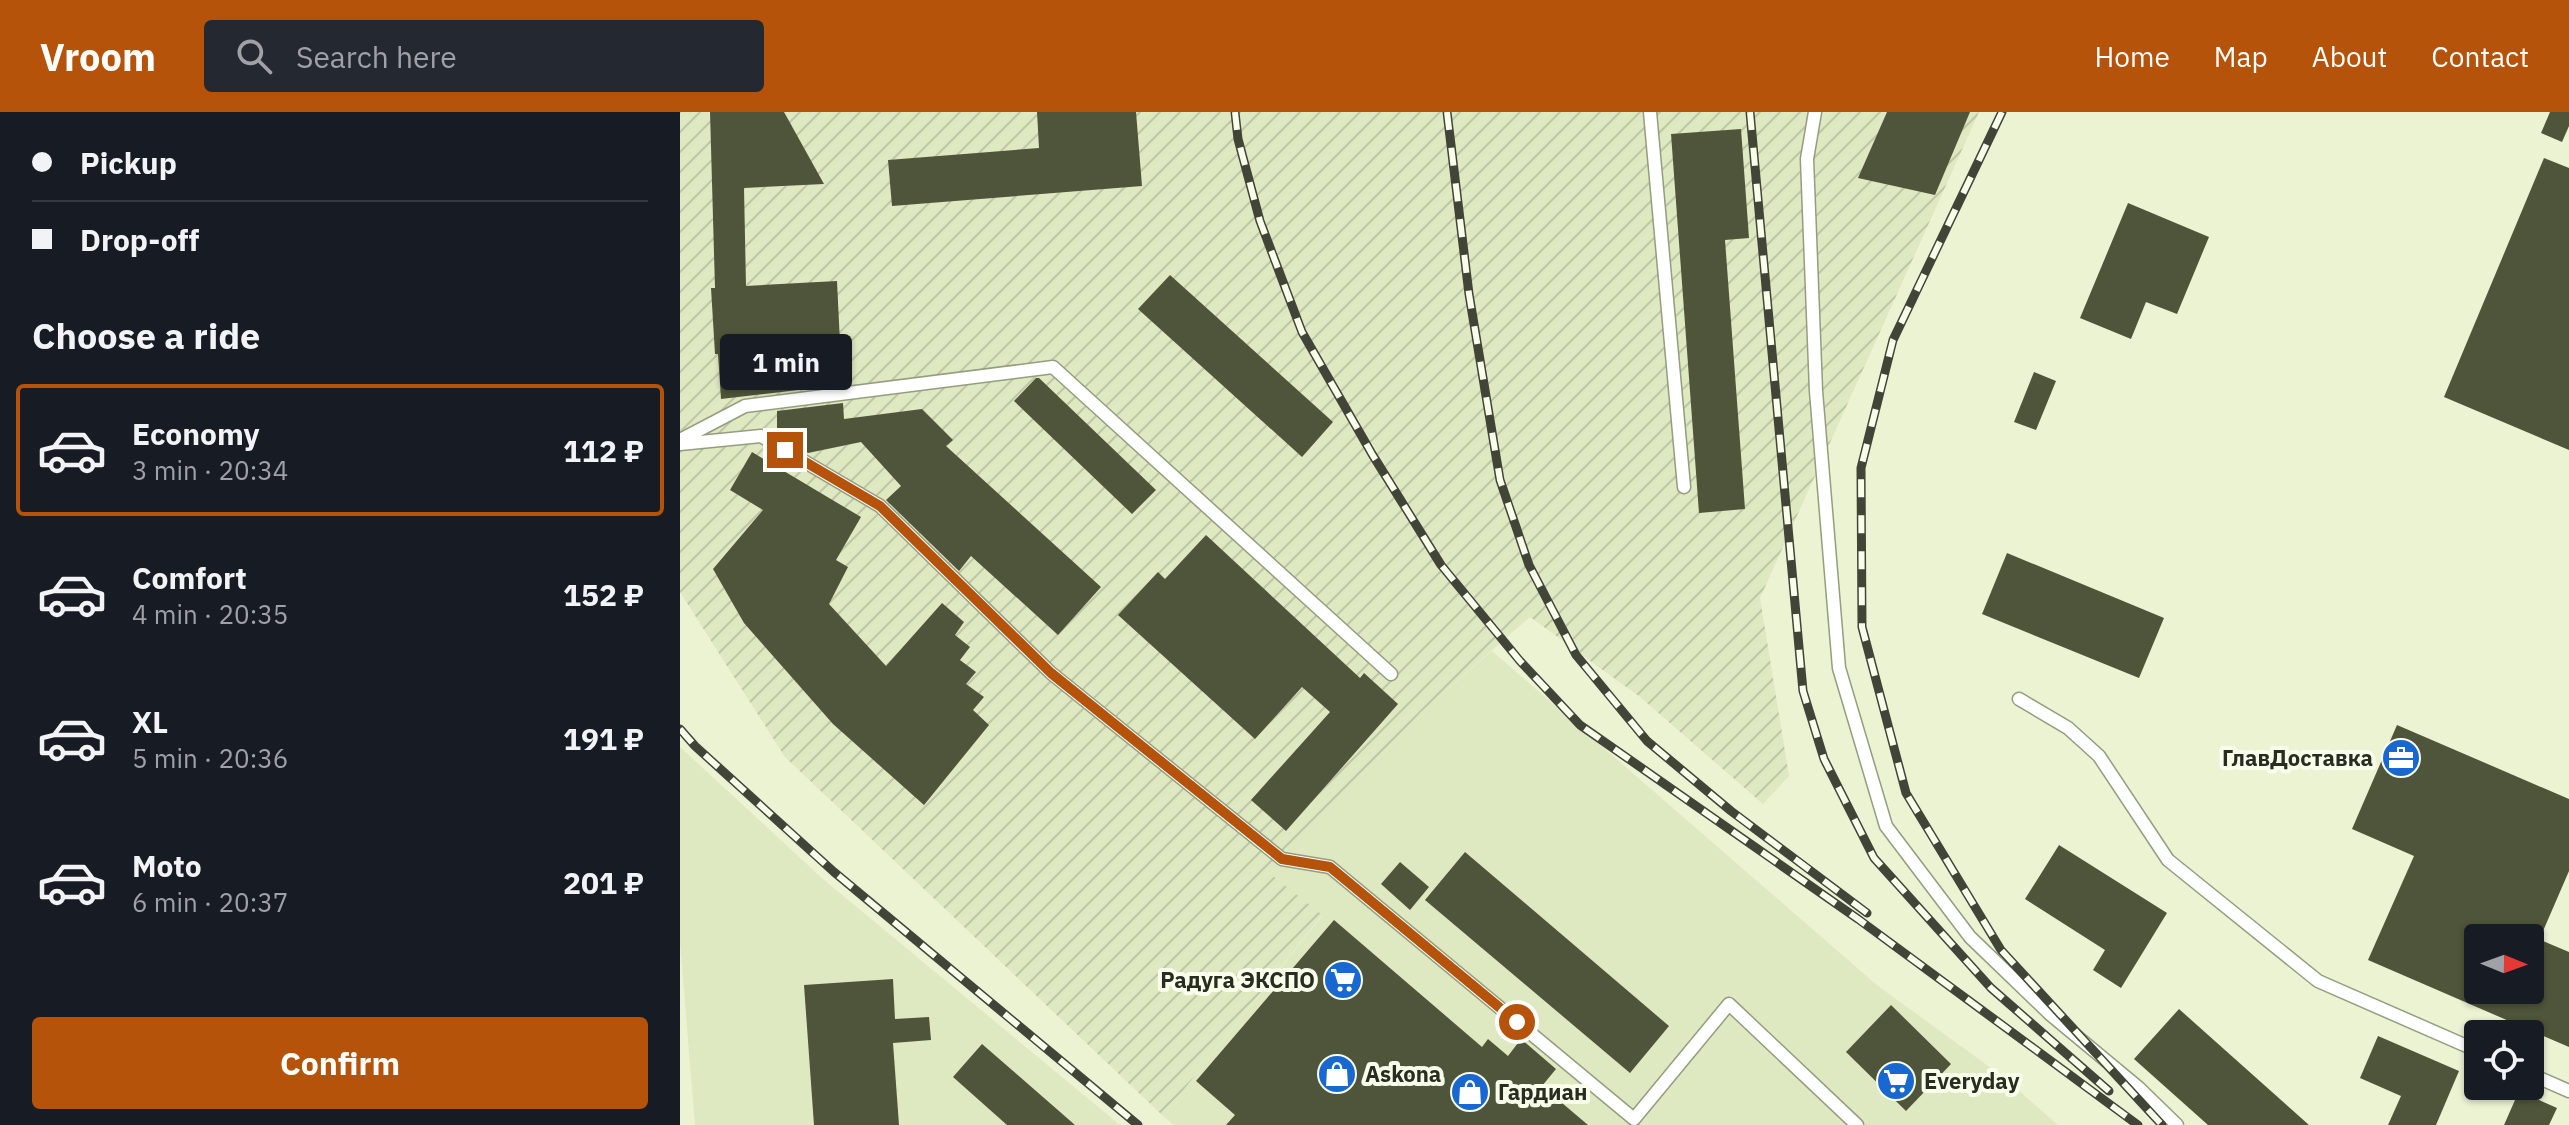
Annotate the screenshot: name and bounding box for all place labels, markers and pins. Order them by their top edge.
office icon: ГлавДоставка [2380,737,2422,779]
place label: ГлавДоставка [2222,743,2373,772]
supermarket icon: Радуга ЭКСПО [1322,959,1364,1001]
place label: Радуга ЭКСПО [1160,965,1315,994]
shop icon: Askona [1316,1053,1358,1095]
place label: Askona [1365,1059,1441,1088]
supermarket icon: Everyday [1875,1060,1917,1102]
place label: Everyday [1924,1066,2020,1095]
shop icon: Гардиан [1449,1071,1491,1113]
place label: Гардиан [1498,1077,1588,1106]

